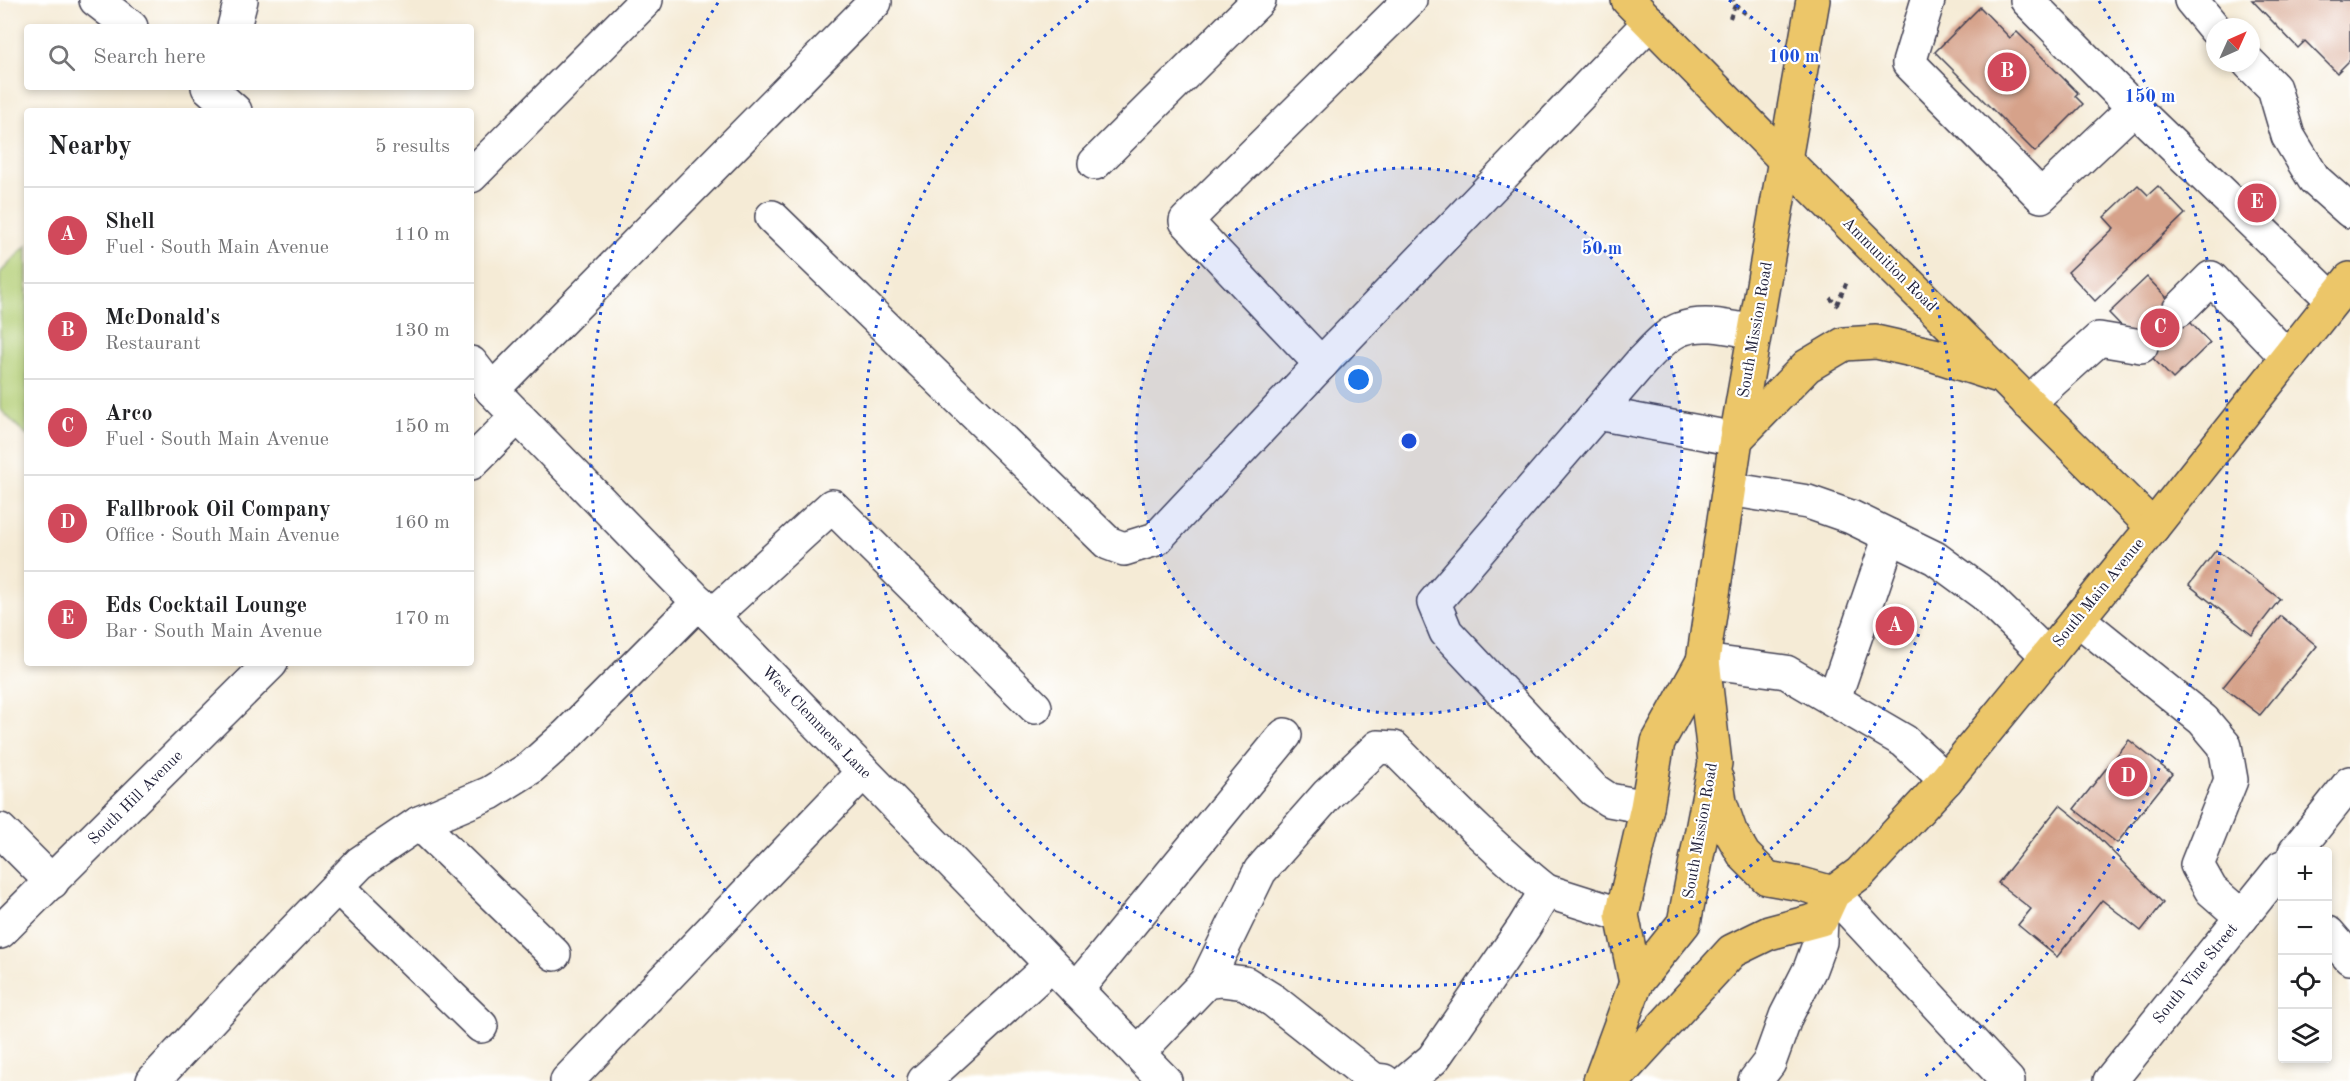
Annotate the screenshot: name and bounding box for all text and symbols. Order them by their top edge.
north arrow [2206,18,2260,72]
search box [24,24,474,90]
icon: search [45,41,78,74]
text: Search here [93,46,206,68]
text: 100 m [1769,48,1819,66]
pin: B [1988,50,2026,94]
text: 150 m [2125,88,2175,106]
text: Nearby [48,134,132,160]
text: 5 results [375,137,450,157]
pin: E [2238,180,2276,226]
text: Shell [105,211,155,233]
street label: Ammunition Road [1839,215,1939,315]
text: A [60,225,75,245]
text: 110 m [394,225,450,245]
text: Fuel · South Main Avenue [105,238,329,258]
text: 50 m [1582,240,1622,258]
street label: South Mission Road [1736,261,1776,399]
pin: C [2140,306,2180,350]
text: McDonald's [105,307,220,329]
text: B [60,321,75,341]
text: 130 m [394,321,450,341]
text: Restaurant [105,334,201,354]
your location [1344,365,1373,394]
text: Arco [105,403,153,425]
text: C [61,417,74,437]
text: 150 m [394,417,450,437]
text: Fuel · South Main Avenue [105,430,329,450]
centre of rings [1399,431,1419,451]
text: Fallbrook Oil Company [105,499,331,521]
text: D [60,513,75,533]
text: 160 m [394,513,450,533]
text: Office · South Main Avenue [105,526,339,546]
street label: South Main Avenue [2050,536,2148,650]
text: Eds Cocktail Lounge [105,595,307,617]
pin: A [1876,604,1914,648]
text: E [61,609,74,629]
text: 170 m [394,609,450,629]
text: Bar · South Main Avenue [105,622,322,642]
street label: West Clemmens Lane [758,664,874,782]
street label: South Hill Avenue [86,748,186,848]
pin: D [2108,754,2148,800]
street label: South Mission Road [1681,762,1721,900]
map controls [2278,847,2332,1063]
button: + [2278,847,2332,901]
button: − [2278,901,2332,955]
street label: South Vine Street [2151,920,2241,1027]
button: locate [2278,955,2332,1009]
button: layers [2278,1009,2332,1063]

